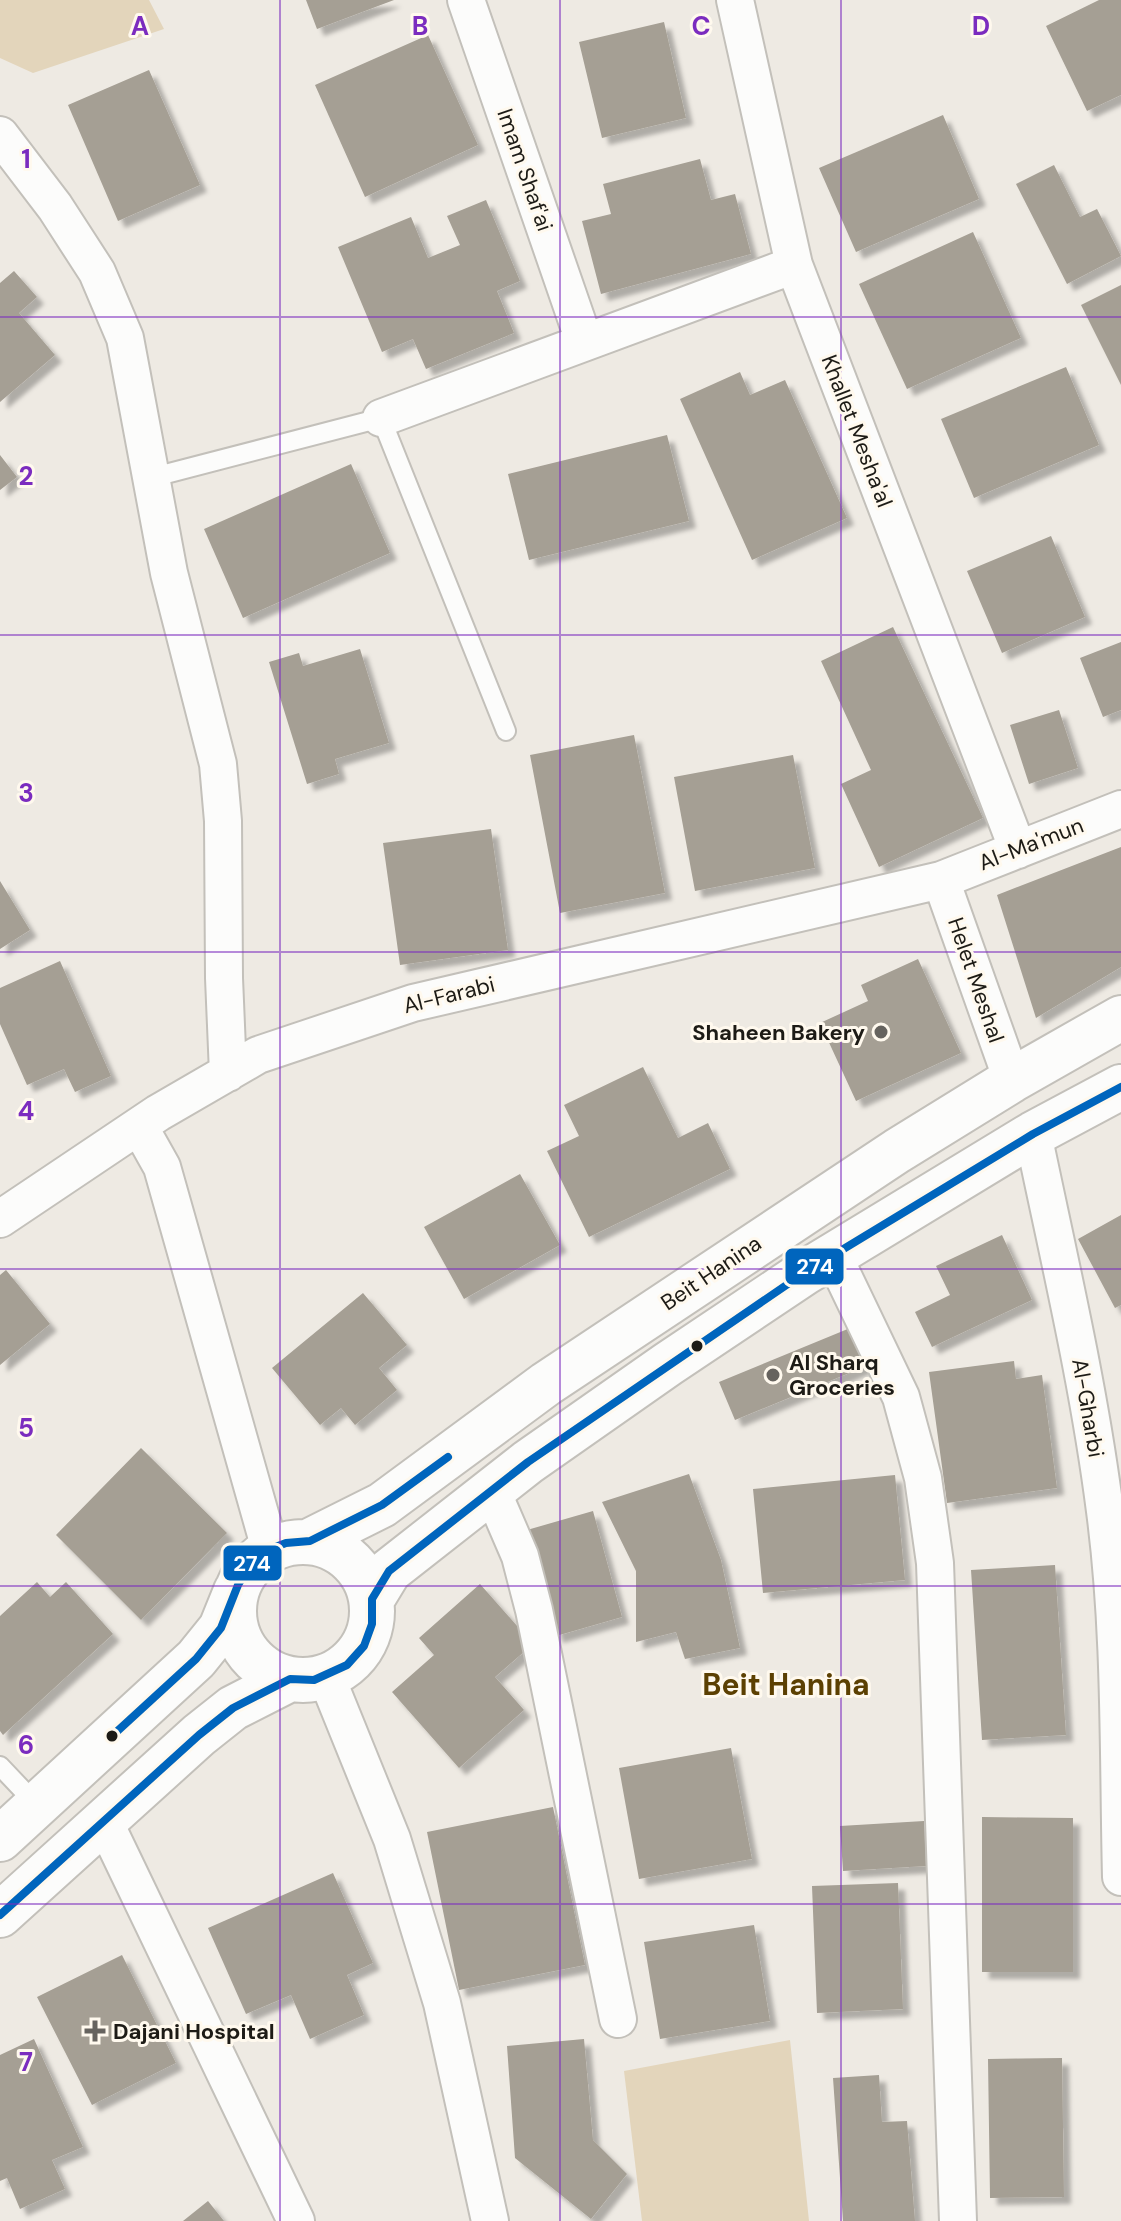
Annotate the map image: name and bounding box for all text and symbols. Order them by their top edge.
text: A [131,9,149,43]
text: B [412,9,428,43]
text: C [691,9,711,43]
text: D [972,9,990,43]
street label: Imam Shaf'ai [490,105,560,235]
text: 1 [21,142,31,176]
street label: Khallet Mesha'al [815,351,899,511]
text: 2 [18,459,34,493]
text: 3 [18,776,34,810]
street label: Al-Ma'mun [974,811,1088,877]
street label: Helet Meshal [941,914,1011,1046]
street label: Al-Farabi [400,970,498,1020]
place label: Shaheen Bakery [692,1018,865,1047]
marker: Shaheen Bakery [872,1023,890,1041]
text: 4 [18,1094,34,1128]
street label: Beit Hanina [655,1229,767,1317]
line badge: 274 [784,1247,845,1286]
text: 274 [796,1252,834,1281]
unlabelled marker [689,1338,705,1354]
place label: Al Sharq Groceries [789,1348,895,1402]
street label: Al-Gharbi [1065,1356,1111,1460]
marker: Al Sharq Groceries [764,1366,782,1384]
text: 5 [18,1411,34,1445]
line badge: 274 [222,1544,283,1582]
text: 274 [233,1549,271,1578]
district label: Beit Hanina [702,1665,870,1704]
text: 6 [18,1728,34,1762]
unlabelled marker [104,1728,120,1744]
place label: Dajani Hospital [113,2017,275,2046]
marker: Dajani Hospital [84,2020,106,2042]
text: 7 [19,2045,33,2079]

